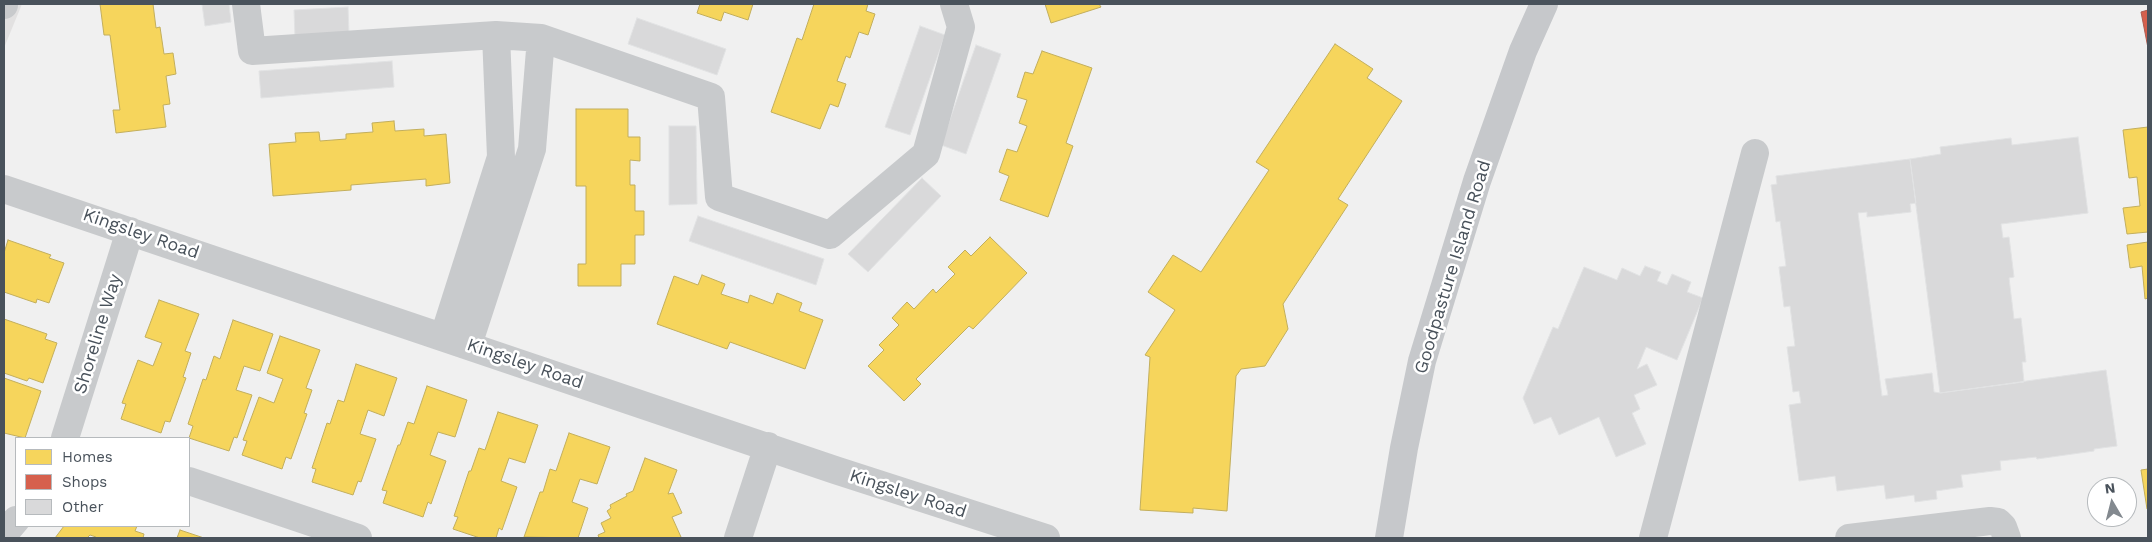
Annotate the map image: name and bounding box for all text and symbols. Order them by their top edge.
street label: Goodpasture Island Road [1410,158,1496,376]
street label: Kingsley Road [80,204,202,264]
street label: Shoreline Way [69,271,127,397]
street label: Kingsley Road [464,334,586,394]
legend [15,437,190,527]
text: Homes [62,448,113,466]
street label: Kingsley Road [847,465,969,523]
text: Shops [62,473,107,491]
north arrow [2087,477,2137,527]
text: N [2104,479,2116,497]
text: Other [62,498,104,516]

